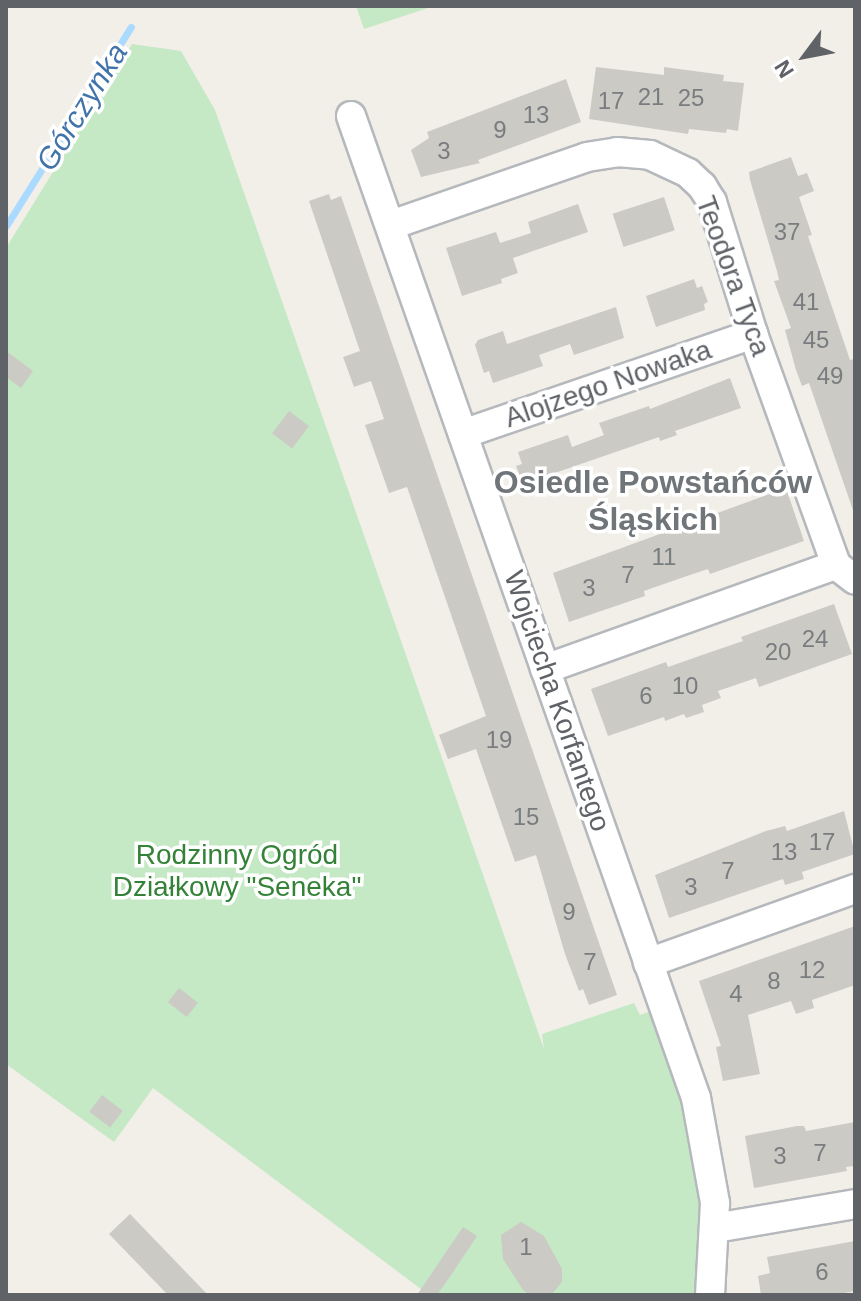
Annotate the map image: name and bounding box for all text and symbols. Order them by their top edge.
north arrow [765,16,845,96]
water label: Górczynka [29,37,135,177]
text: N [769,56,799,82]
house number: 21 [638,83,664,111]
house number: 25 [678,84,704,112]
house number: 17 [598,87,624,115]
house number: 13 [523,101,549,129]
house number: 9 [493,116,507,144]
house number: 3 [437,137,451,165]
street label: Teodora Tyca [688,191,778,361]
house number: 37 [774,218,800,246]
house number: 41 [793,288,819,316]
house number: 45 [803,326,829,354]
street label: Alojzego Nowaka [500,333,716,435]
house number: 49 [817,362,843,390]
district label: Osiedle Powstańców Śląskich [494,464,812,539]
house number: 11 [652,543,676,571]
house number: 7 [621,561,635,589]
street label: Wojciecha Korfantego [497,566,617,836]
house number: 3 [582,574,596,602]
house number: 24 [802,625,828,653]
house number: 20 [765,638,791,666]
house number: 10 [672,672,698,700]
house number: 6 [639,682,653,710]
house number: 19 [486,726,512,754]
house number: 15 [513,803,539,831]
house number: 17 [809,828,835,856]
park label: Rodzinny Ogród Działkowy "Seneka" [113,838,361,904]
house number: 13 [771,838,797,866]
house number: 7 [721,857,735,885]
house number: 3 [684,873,698,901]
house number: 9 [562,898,576,926]
house number: 7 [583,948,597,976]
house number: 12 [799,956,825,984]
house number: 8 [767,967,781,995]
house number: 4 [729,980,743,1008]
house number: 7 [813,1139,827,1167]
house number: 3 [773,1142,787,1170]
house number: 1 [519,1233,533,1261]
house number: 6 [815,1258,829,1286]

